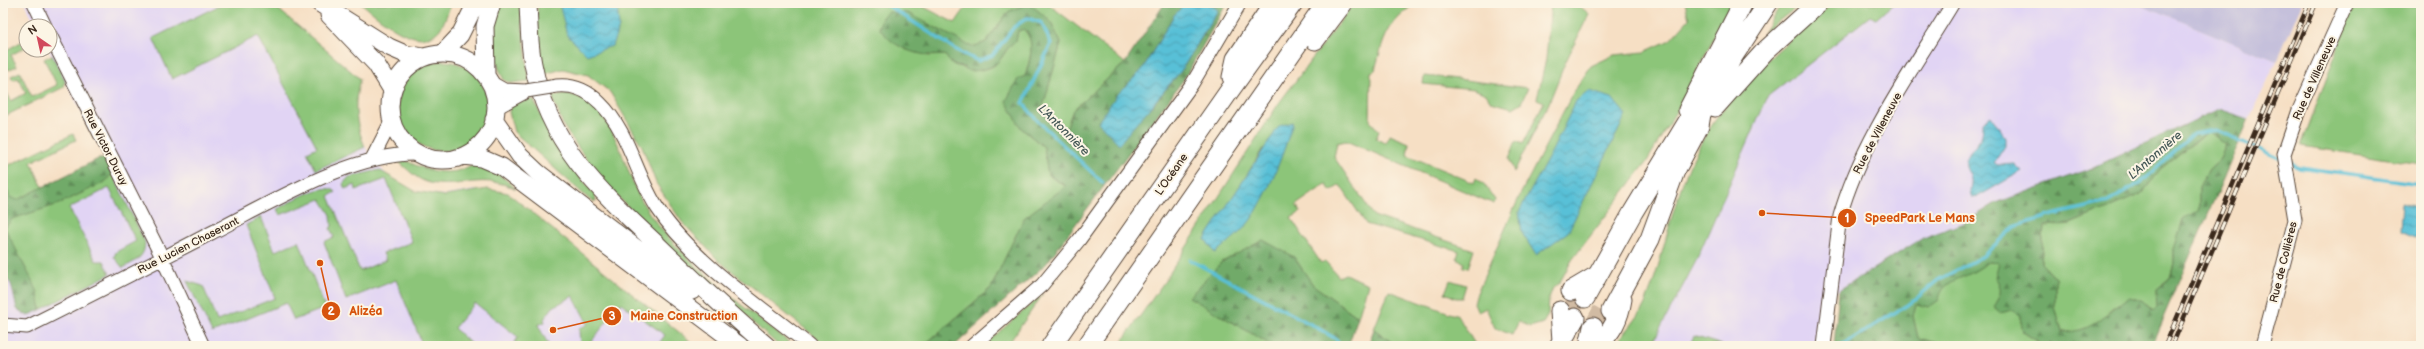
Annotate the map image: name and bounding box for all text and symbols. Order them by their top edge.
north arrow [18,18,58,58]
text: N [26,22,40,38]
street label: Rue de Villeneuve [2290,34,2339,122]
street label: Rue de Villeneuve [1851,90,1905,176]
water label: L'Antonnière [1035,102,1092,159]
street label: Rue Victor Duruy [81,107,130,188]
water label: L'Antonnière [2125,128,2185,183]
street label: L’Océane [1152,151,1191,198]
callout: SpeedPark Le Mans [1837,206,1983,230]
text: 1 [1844,211,1850,226]
text: SpeedPark Le Mans [1865,211,1975,226]
street label: Rue Lucien Chaserant [136,214,241,277]
street label: Rue de Collières [2267,220,2300,304]
callout: Alizéa [321,299,390,323]
text: 2 [327,304,335,319]
text: Alizéa [349,304,383,319]
callout: Maine Construction [602,304,746,328]
text: 3 [608,309,616,324]
text: Maine Construction [630,309,738,324]

